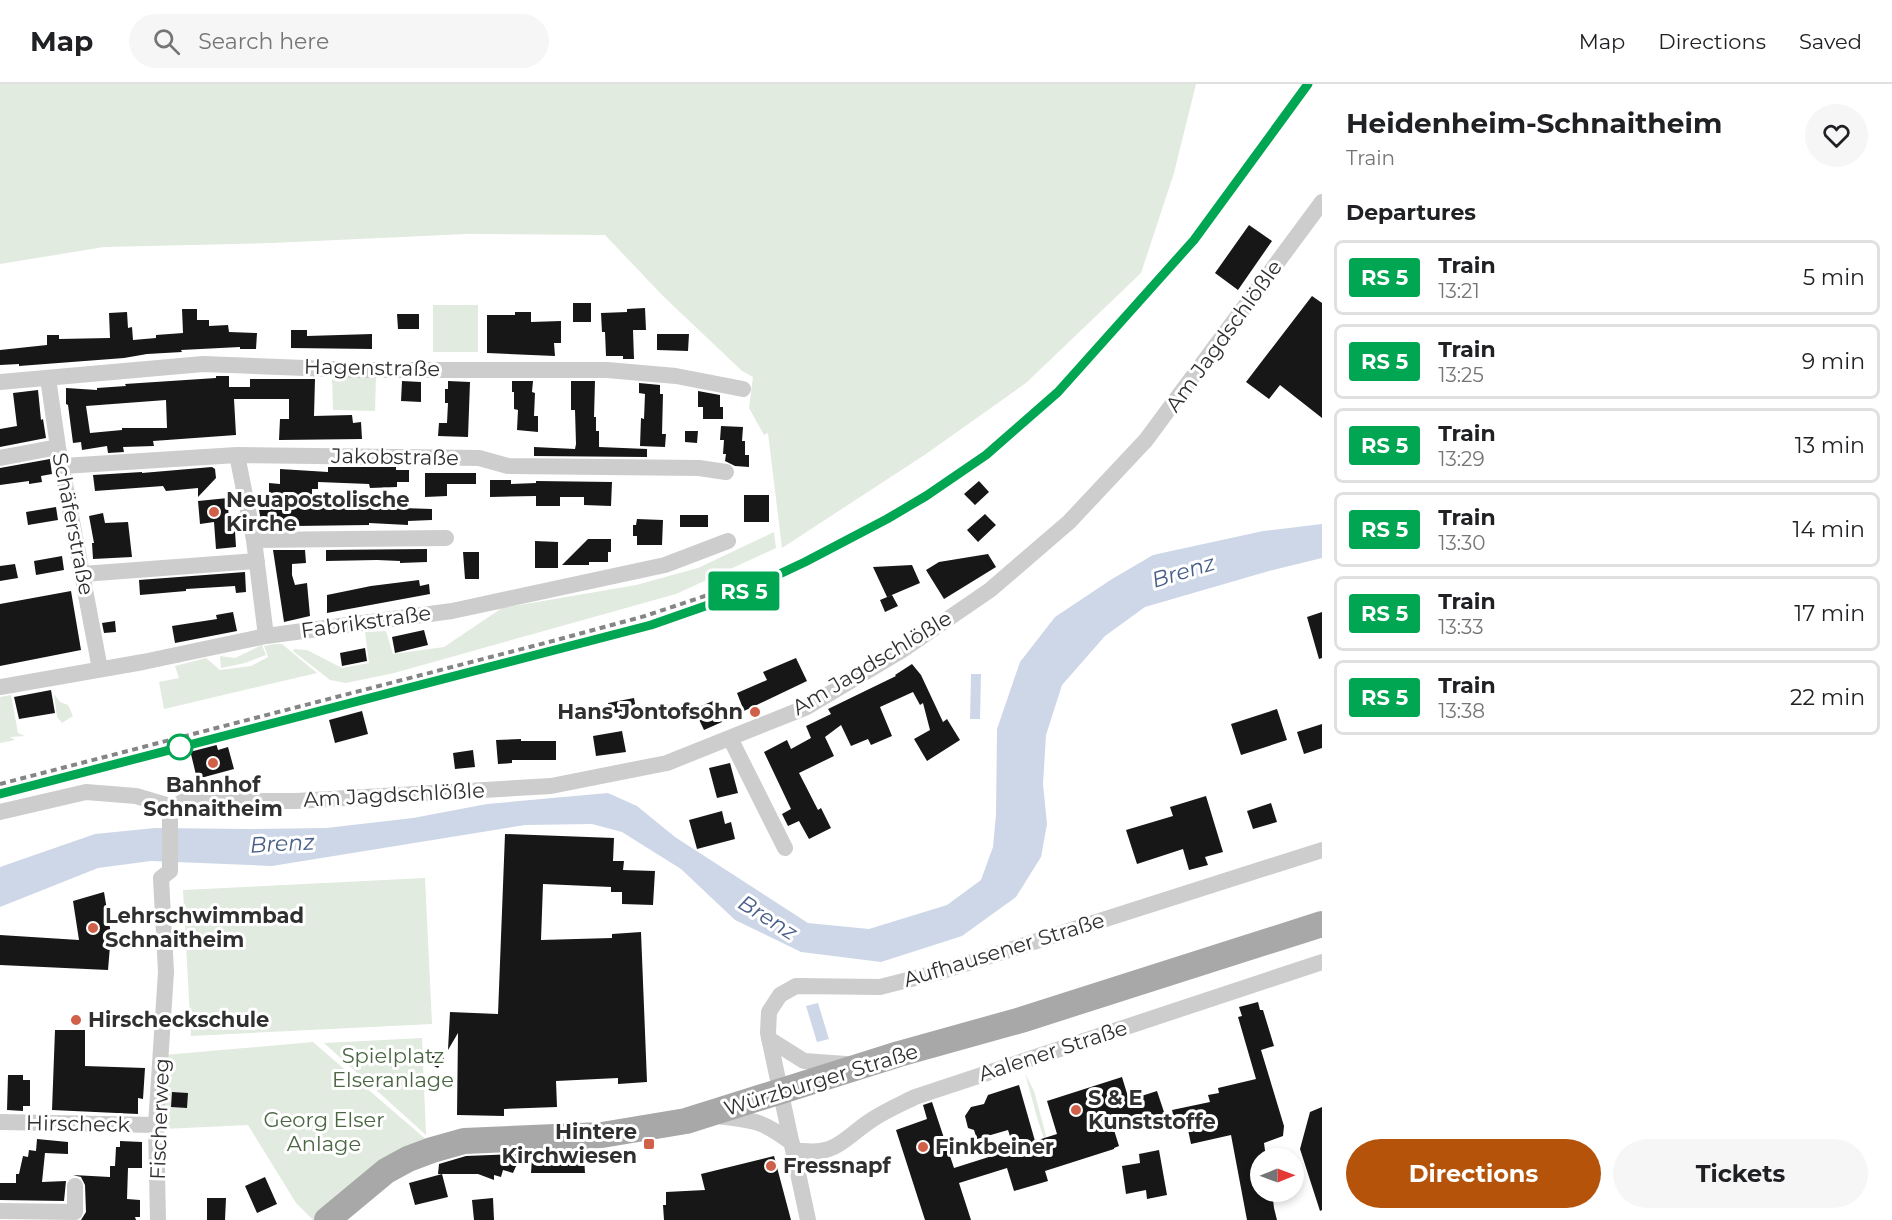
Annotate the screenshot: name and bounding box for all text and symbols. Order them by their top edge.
search box [129,14,549,68]
text: Map [30,24,93,58]
icon: search [150,25,183,58]
text: Search here [198,28,329,55]
text: Map [1579,29,1625,54]
text: Directions [1658,29,1766,54]
text: Saved [1799,29,1862,54]
button: heart [1805,104,1868,167]
text: Heidenheim-Schnaitheim [1346,106,1722,140]
text: Train [1346,146,1395,170]
text: Departures [1346,199,1476,226]
text: Train [1438,252,1496,279]
street label: Am Jagdschlößle [1160,255,1287,417]
text: 5 min [1803,264,1865,291]
text: RS 5 [1361,265,1408,290]
text: 13:21 [1438,279,1480,303]
text: Train [1438,336,1496,363]
text: 9 min [1802,348,1865,375]
text: RS 5 [1361,349,1408,374]
street label: Hagenstraße [304,354,440,381]
text: 13:25 [1438,363,1484,387]
text: Train [1438,420,1496,447]
text: 13 min [1795,432,1865,459]
text: RS 5 [1361,433,1408,458]
street label: Jakobstraße [330,443,459,470]
text: 13:29 [1438,447,1485,471]
street label: Schäferstraße [47,451,100,597]
place label: Neuapostolische Kirche [226,487,410,536]
text: Train [1438,504,1496,531]
marker: Neuapostolische Kirche [207,505,221,519]
text: 14 min [1793,516,1865,543]
text: RS 5 [1361,517,1408,542]
text: 13:30 [1438,531,1486,555]
water label: Brenz [1148,549,1219,594]
line badge: RS 5 [702,572,786,610]
text: RS 5 [720,579,768,604]
text: Train [1438,588,1496,615]
street label: Fabrikstraße [299,600,433,643]
text: 17 min [1794,600,1865,627]
text: RS 5 [1361,601,1408,626]
street label: Am Jagdschlößle [787,605,956,720]
text: 13:33 [1438,615,1483,639]
text: Train [1438,672,1496,699]
text: 22 min [1790,684,1865,711]
text: RS 5 [1361,685,1408,710]
place label: Hans Jontofsohn [557,699,743,724]
text: 13:38 [1438,699,1485,723]
marker: Hans Jontofsohn [748,705,762,719]
unlabelled marker [167,734,193,760]
marker: Bahnhof Schnaitheim [206,756,220,770]
place label: Bahnhof Schnaitheim [143,772,283,821]
street label: Am Jagdschlößle [303,777,485,812]
water label: Brenz [249,828,316,859]
water label: Brenz [733,889,803,946]
place label: Lehrschwimmbad Schnaitheim [105,903,304,952]
street label: Aufhausener Straße [900,907,1107,992]
marker: Lehrschwimmbad Schnaitheim [86,921,100,935]
place label: Hirscheckschule [88,1007,269,1032]
marker: Hirscheckschule [69,1013,83,1027]
street label: Aalener Straße [975,1015,1130,1086]
street label: Würzburger Straße [721,1038,921,1121]
park label: Spielplatz Elseranlage [332,1043,454,1092]
street label: Fischerweg [145,1058,174,1180]
place label: S & E Kunststoffe [1088,1085,1216,1134]
marker: S & E Kunststoffe [1069,1103,1083,1117]
park label: Georg Elser Anlage [263,1107,385,1156]
street label: Hirscheck [26,1110,131,1137]
place label: Hintere Kirchwiesen [501,1119,637,1168]
place label: Finkbeiner [935,1134,1054,1159]
marker: Hintere Kirchwiesen [642,1137,656,1151]
button: Directions [1346,1139,1601,1208]
button: Tickets [1613,1139,1868,1208]
marker: Finkbeiner [916,1140,930,1154]
north arrow [1250,1148,1304,1202]
map controls [1250,1148,1304,1202]
place label: Fressnapf [783,1153,892,1178]
marker: Fressnapf [764,1159,778,1173]

